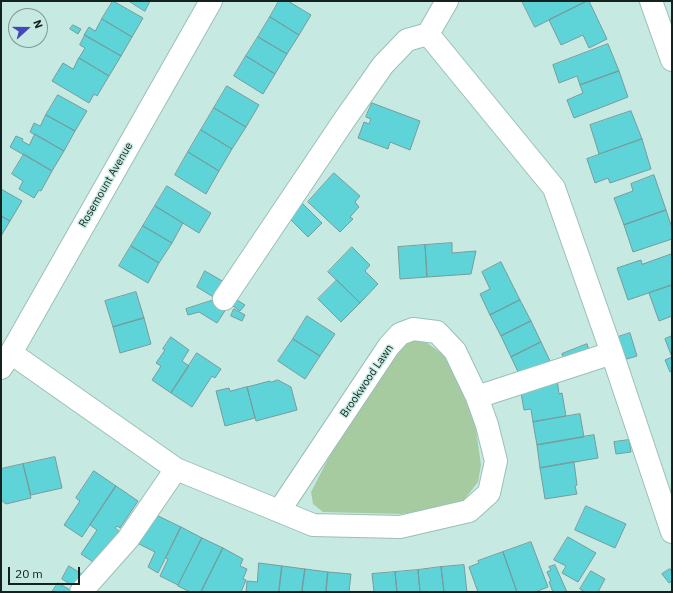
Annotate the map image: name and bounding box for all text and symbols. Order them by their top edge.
north arrow [8,8,48,48]
text: N [30,18,46,30]
street label: Rosemount Avenue [76,140,136,230]
street label: Brookwood Lawn [338,342,396,420]
scale bar [10,559,82,585]
text: 20 m [15,566,43,581]

